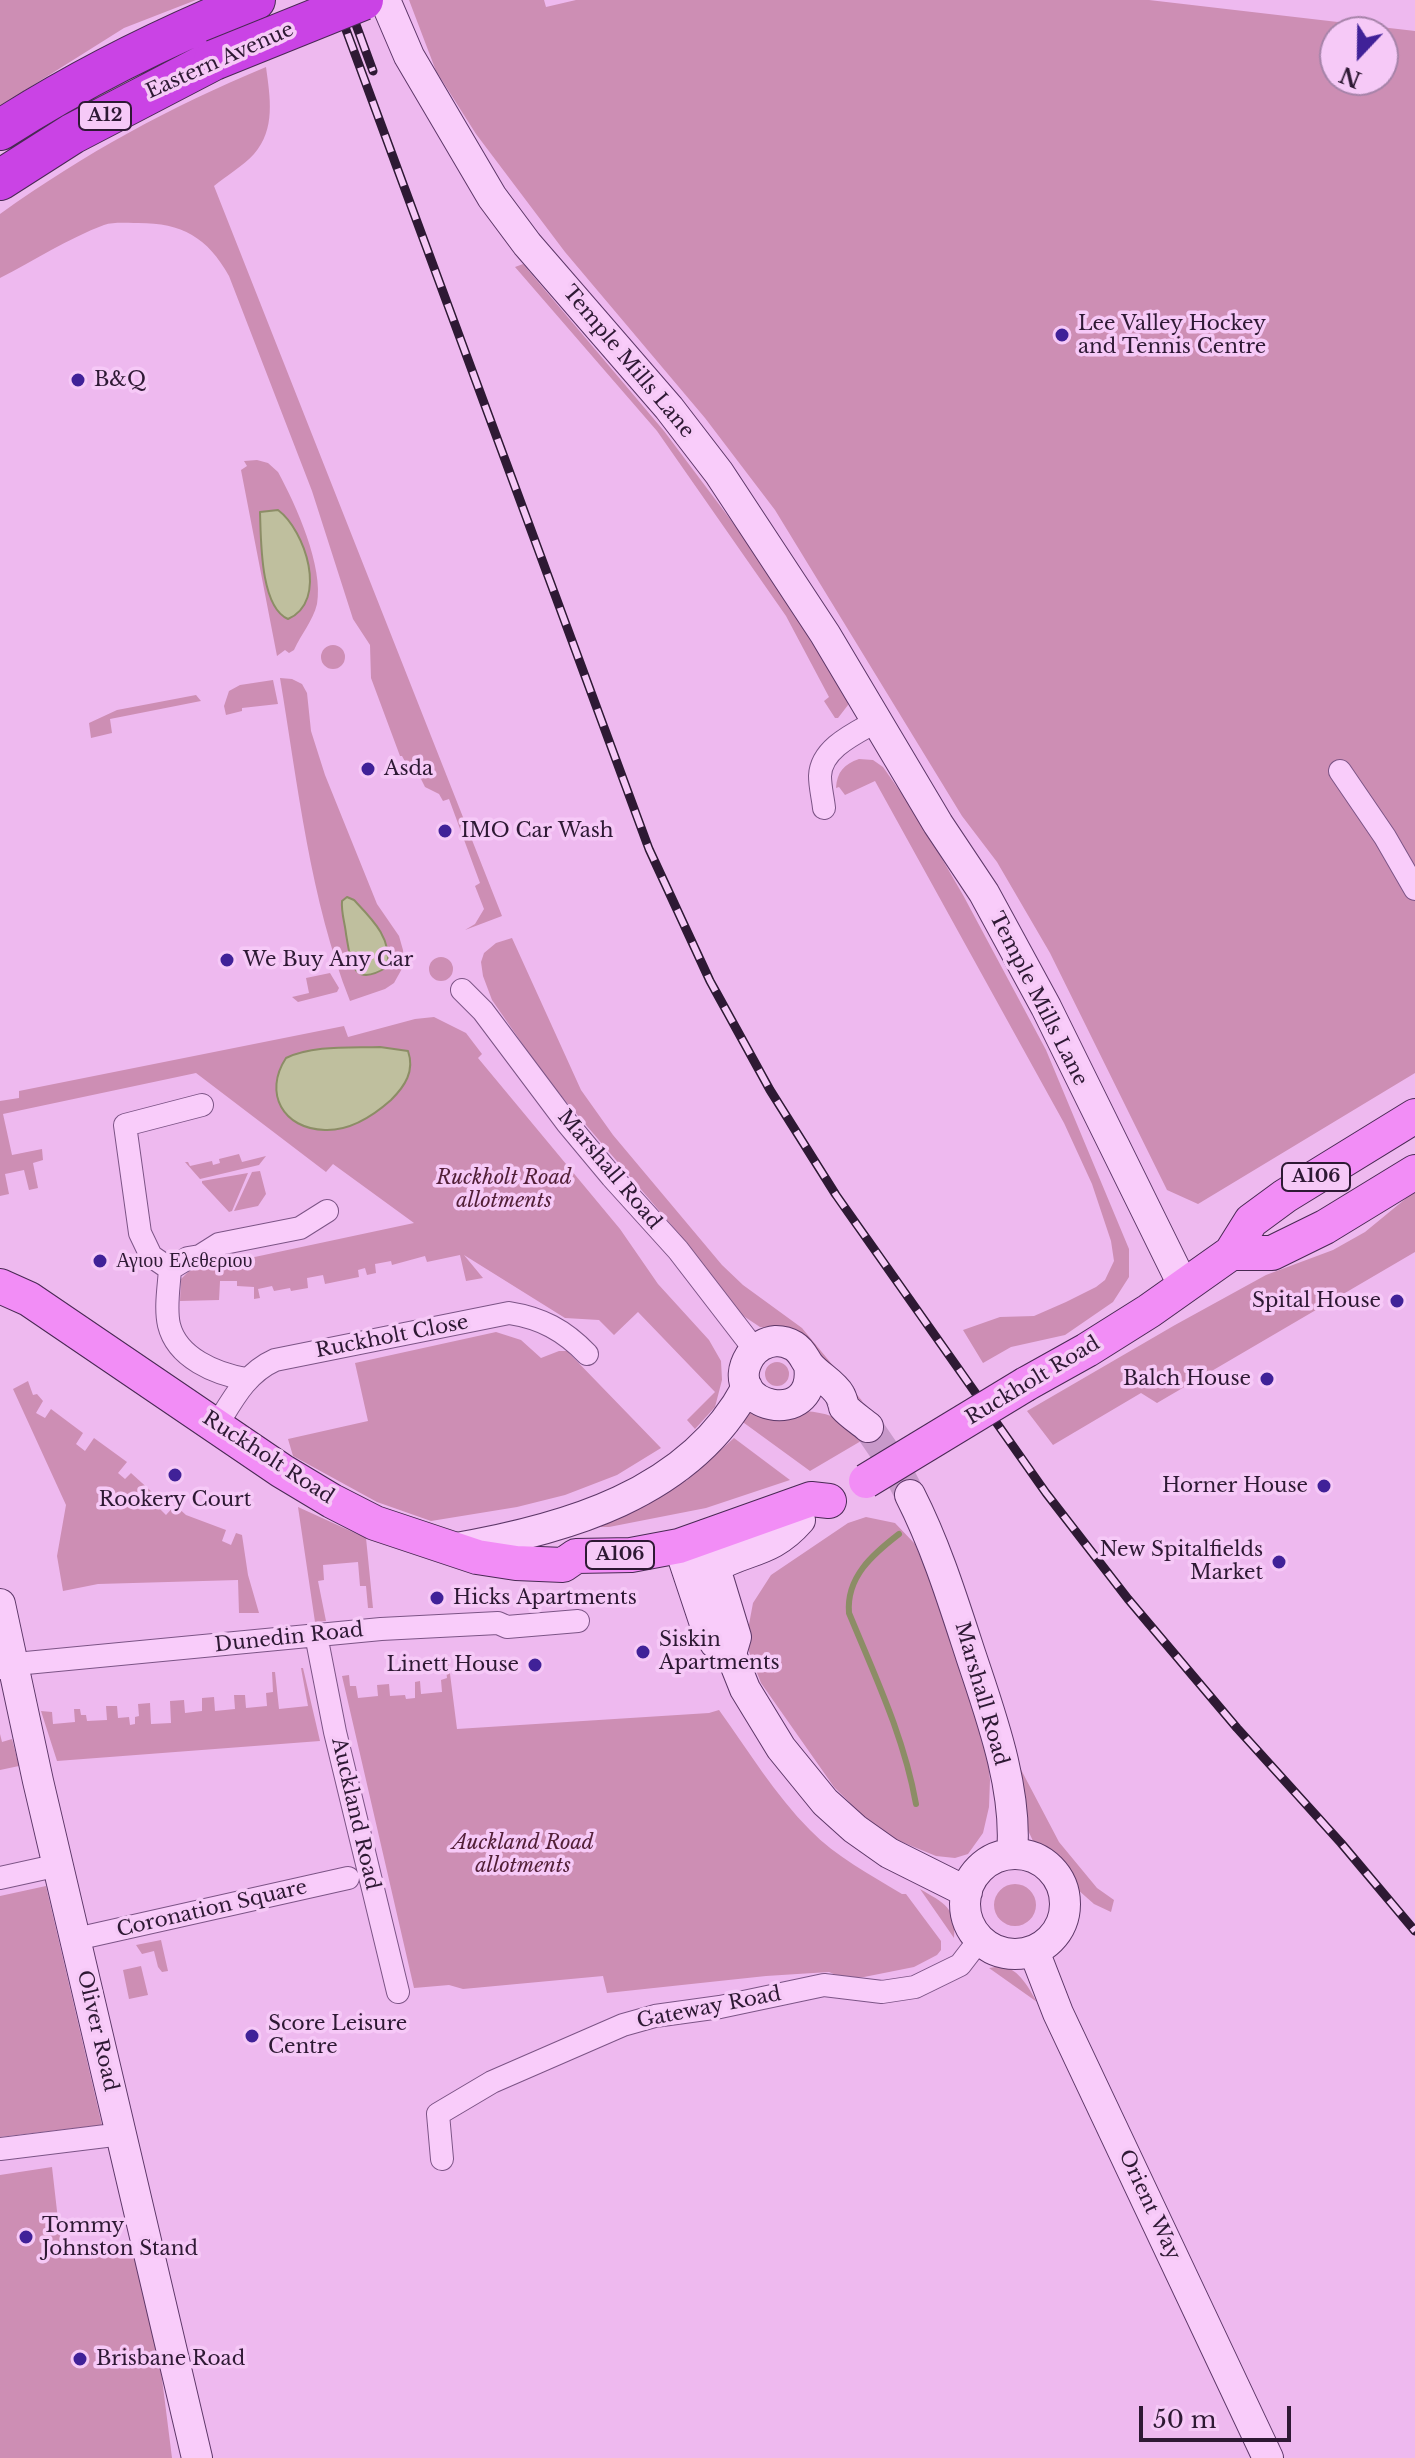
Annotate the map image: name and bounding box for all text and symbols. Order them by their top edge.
north arrow [1319,16,1399,96]
street label: Eastern Avenue [143,18,297,104]
text: N [1336,60,1365,93]
road number: A12 [79,102,131,130]
street label: Temple Mills Lane [557,281,699,443]
place label: Lee Valley Hockey and Tennis Centre [1078,312,1266,359]
marker: Lee Valley Hockey and Tennis Centre [1053,326,1071,344]
place label: B&Q [94,368,146,392]
marker: B&Q [69,371,87,389]
place label: Asda [384,757,433,781]
marker: Asda [359,760,377,778]
place label: IMO Car Wash [461,819,614,843]
marker: IMO Car Wash [436,822,454,840]
street label: Temple Mills Lane [984,908,1092,1090]
place label: We Buy Any Car [243,948,413,972]
marker: We Buy Any Car [218,951,236,969]
street label: Marshall Road [552,1105,666,1235]
road number: A106 [1282,1163,1350,1191]
park label: Ruckholt Road allotments [436,1166,572,1213]
place label: Αγιου Ελεθεριου [116,1249,252,1273]
marker: Αγιου Ελεθεριου [91,1252,109,1270]
place label: Spital House [1252,1289,1381,1313]
marker: Spital House [1388,1292,1406,1310]
street label: Ruckholt Close [314,1310,470,1364]
street label: Ruckholt Road [962,1332,1104,1430]
place label: Balch House [1123,1367,1251,1391]
marker: Balch House [1258,1370,1276,1388]
street label: Ruckholt Road [198,1407,338,1509]
marker: Rookery Court [166,1466,184,1484]
place label: Horner House [1162,1474,1308,1498]
marker: Horner House [1315,1477,1333,1495]
place label: Rookery Court [99,1488,251,1512]
place label: New Spitalfields Market [1100,1538,1263,1585]
road number: A106 [586,1541,654,1569]
marker: New Spitalfields Market [1270,1553,1288,1571]
place label: Hicks Apartments [453,1586,637,1610]
marker: Hicks Apartments [428,1589,446,1607]
street label: Dunedin Road [213,1618,365,1658]
street label: Marshall Road [949,1619,1013,1769]
place label: Siskin Apartments [659,1628,780,1675]
marker: Siskin Apartments [634,1643,652,1661]
place label: Linett House [387,1653,519,1677]
marker: Linett House [526,1656,544,1674]
street label: Auckland Road [326,1736,384,1892]
park label: Auckland Road allotments [452,1831,594,1878]
street label: Coronation Square [115,1875,309,1943]
street label: Oliver Road [71,1968,123,2094]
street label: Gateway Road [635,1982,783,2034]
place label: Score Leisure Centre [268,2012,407,2059]
marker: Score Leisure Centre [243,2027,261,2045]
street label: Orient Way [1113,2146,1185,2264]
place label: Tommy Johnston Stand [42,2214,198,2261]
marker: Tommy Johnston Stand [17,2228,35,2246]
place label: Brisbane Road [96,2347,245,2371]
marker: Brisbane Road [71,2350,89,2368]
scale bar [1143,2390,1295,2440]
text: 50 m [1153,2405,1216,2434]

